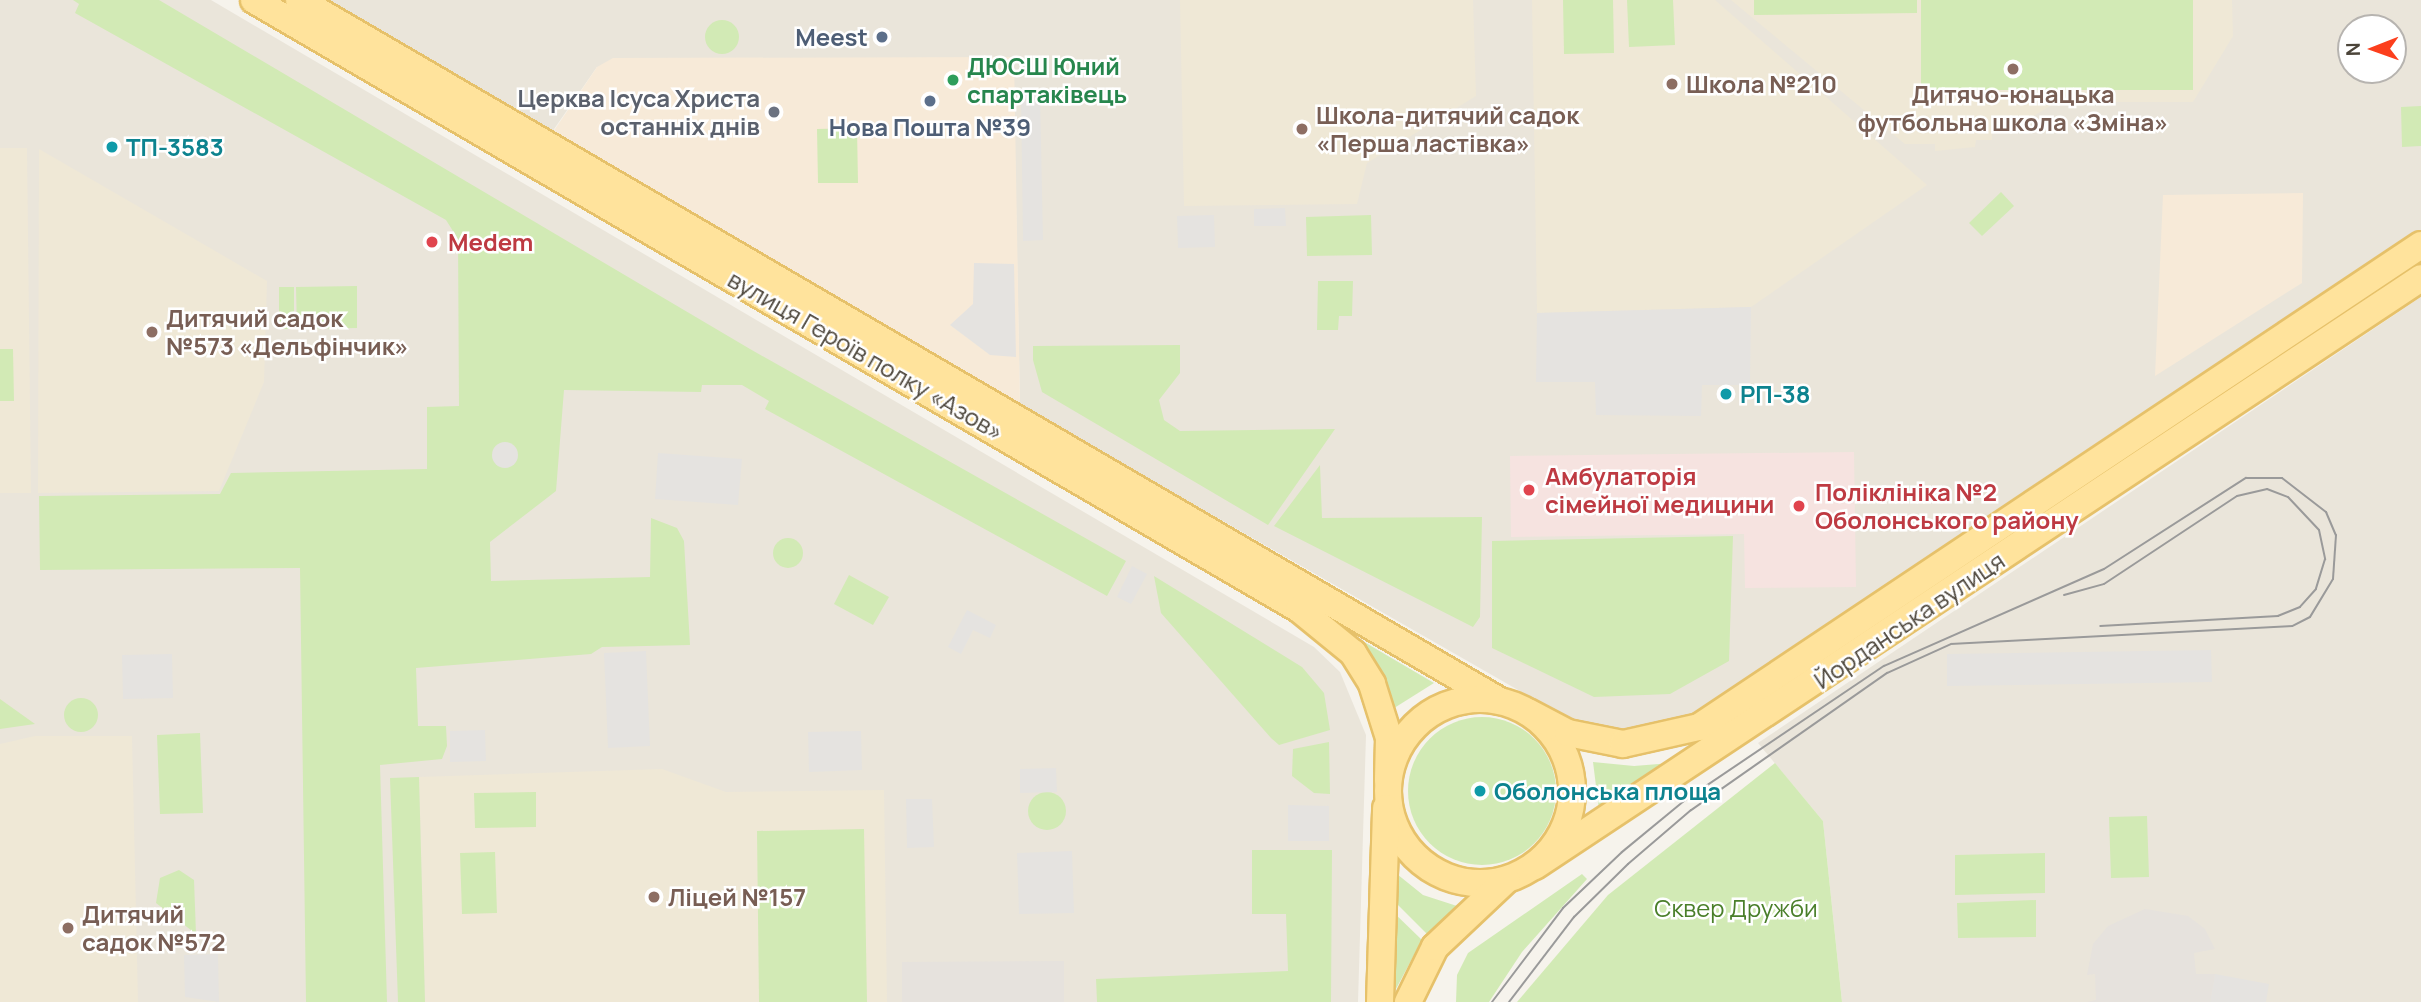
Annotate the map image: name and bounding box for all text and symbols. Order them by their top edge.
north arrow [2337,14,2407,84]
place label: Meest [795,23,868,51]
marker: Meest [874,29,890,45]
text: N [2340,42,2366,56]
place label: ДЮСШ Юний спартаківець [967,52,1127,108]
marker: Дитячо-юнацька футбольна школа «Зміна» [2005,61,2021,77]
place label: Школа №210 [1686,70,1837,98]
marker: ДЮСШ Юний спартаківець [945,72,961,88]
marker: Школа №210 [1664,76,1680,92]
place label: Дитячо-юнацька футбольна школа «Зміна» [1858,80,2168,136]
place label: Церква Ісуса Христа останніх днів [517,84,760,140]
marker: Нова Пошта №39 [922,93,938,109]
place label: Школа-дитячий садок «Перша ластівка» [1316,101,1579,157]
marker: Церква Ісуса Христа останніх днів [766,104,782,120]
place label: Нова Пошта №39 [829,113,1031,141]
marker: Школа-дитячий садок «Перша ластівка» [1294,121,1310,137]
place label: ТП-3583 [126,133,224,161]
marker: ТП-3583 [104,139,120,155]
place label: Medem [448,228,533,256]
marker: Medem [422,232,442,252]
street label: вулиця Героїв полку «Азов» [723,264,1009,446]
place label: Дитячий садок №573 «Дельфінчик» [166,304,409,360]
marker: Дитячий садок №573 «Дельфінчик» [144,324,160,340]
place label: РП-38 [1740,380,1810,408]
marker: РП-38 [1718,386,1734,402]
place label: Амбулаторія сімейної медицини [1545,462,1774,518]
place label: Поліклініка №2 Оболонського району [1815,478,2079,534]
marker: Амбулаторія сімейної медицини [1519,480,1539,500]
marker: Поліклініка №2 Оболонського району [1789,496,1809,516]
street label: Йорданська вулиця [1808,546,2010,694]
place label: Оболонська площа [1494,777,1721,805]
marker: Оболонська площа [1472,783,1488,799]
place label: Ліцей №157 [668,883,806,911]
marker: Ліцей №157 [646,889,662,905]
park label: Сквер Дружби [1654,894,1818,922]
place label: Дитячий садок №572 [82,900,225,956]
marker: Дитячий садок №572 [60,920,76,936]

